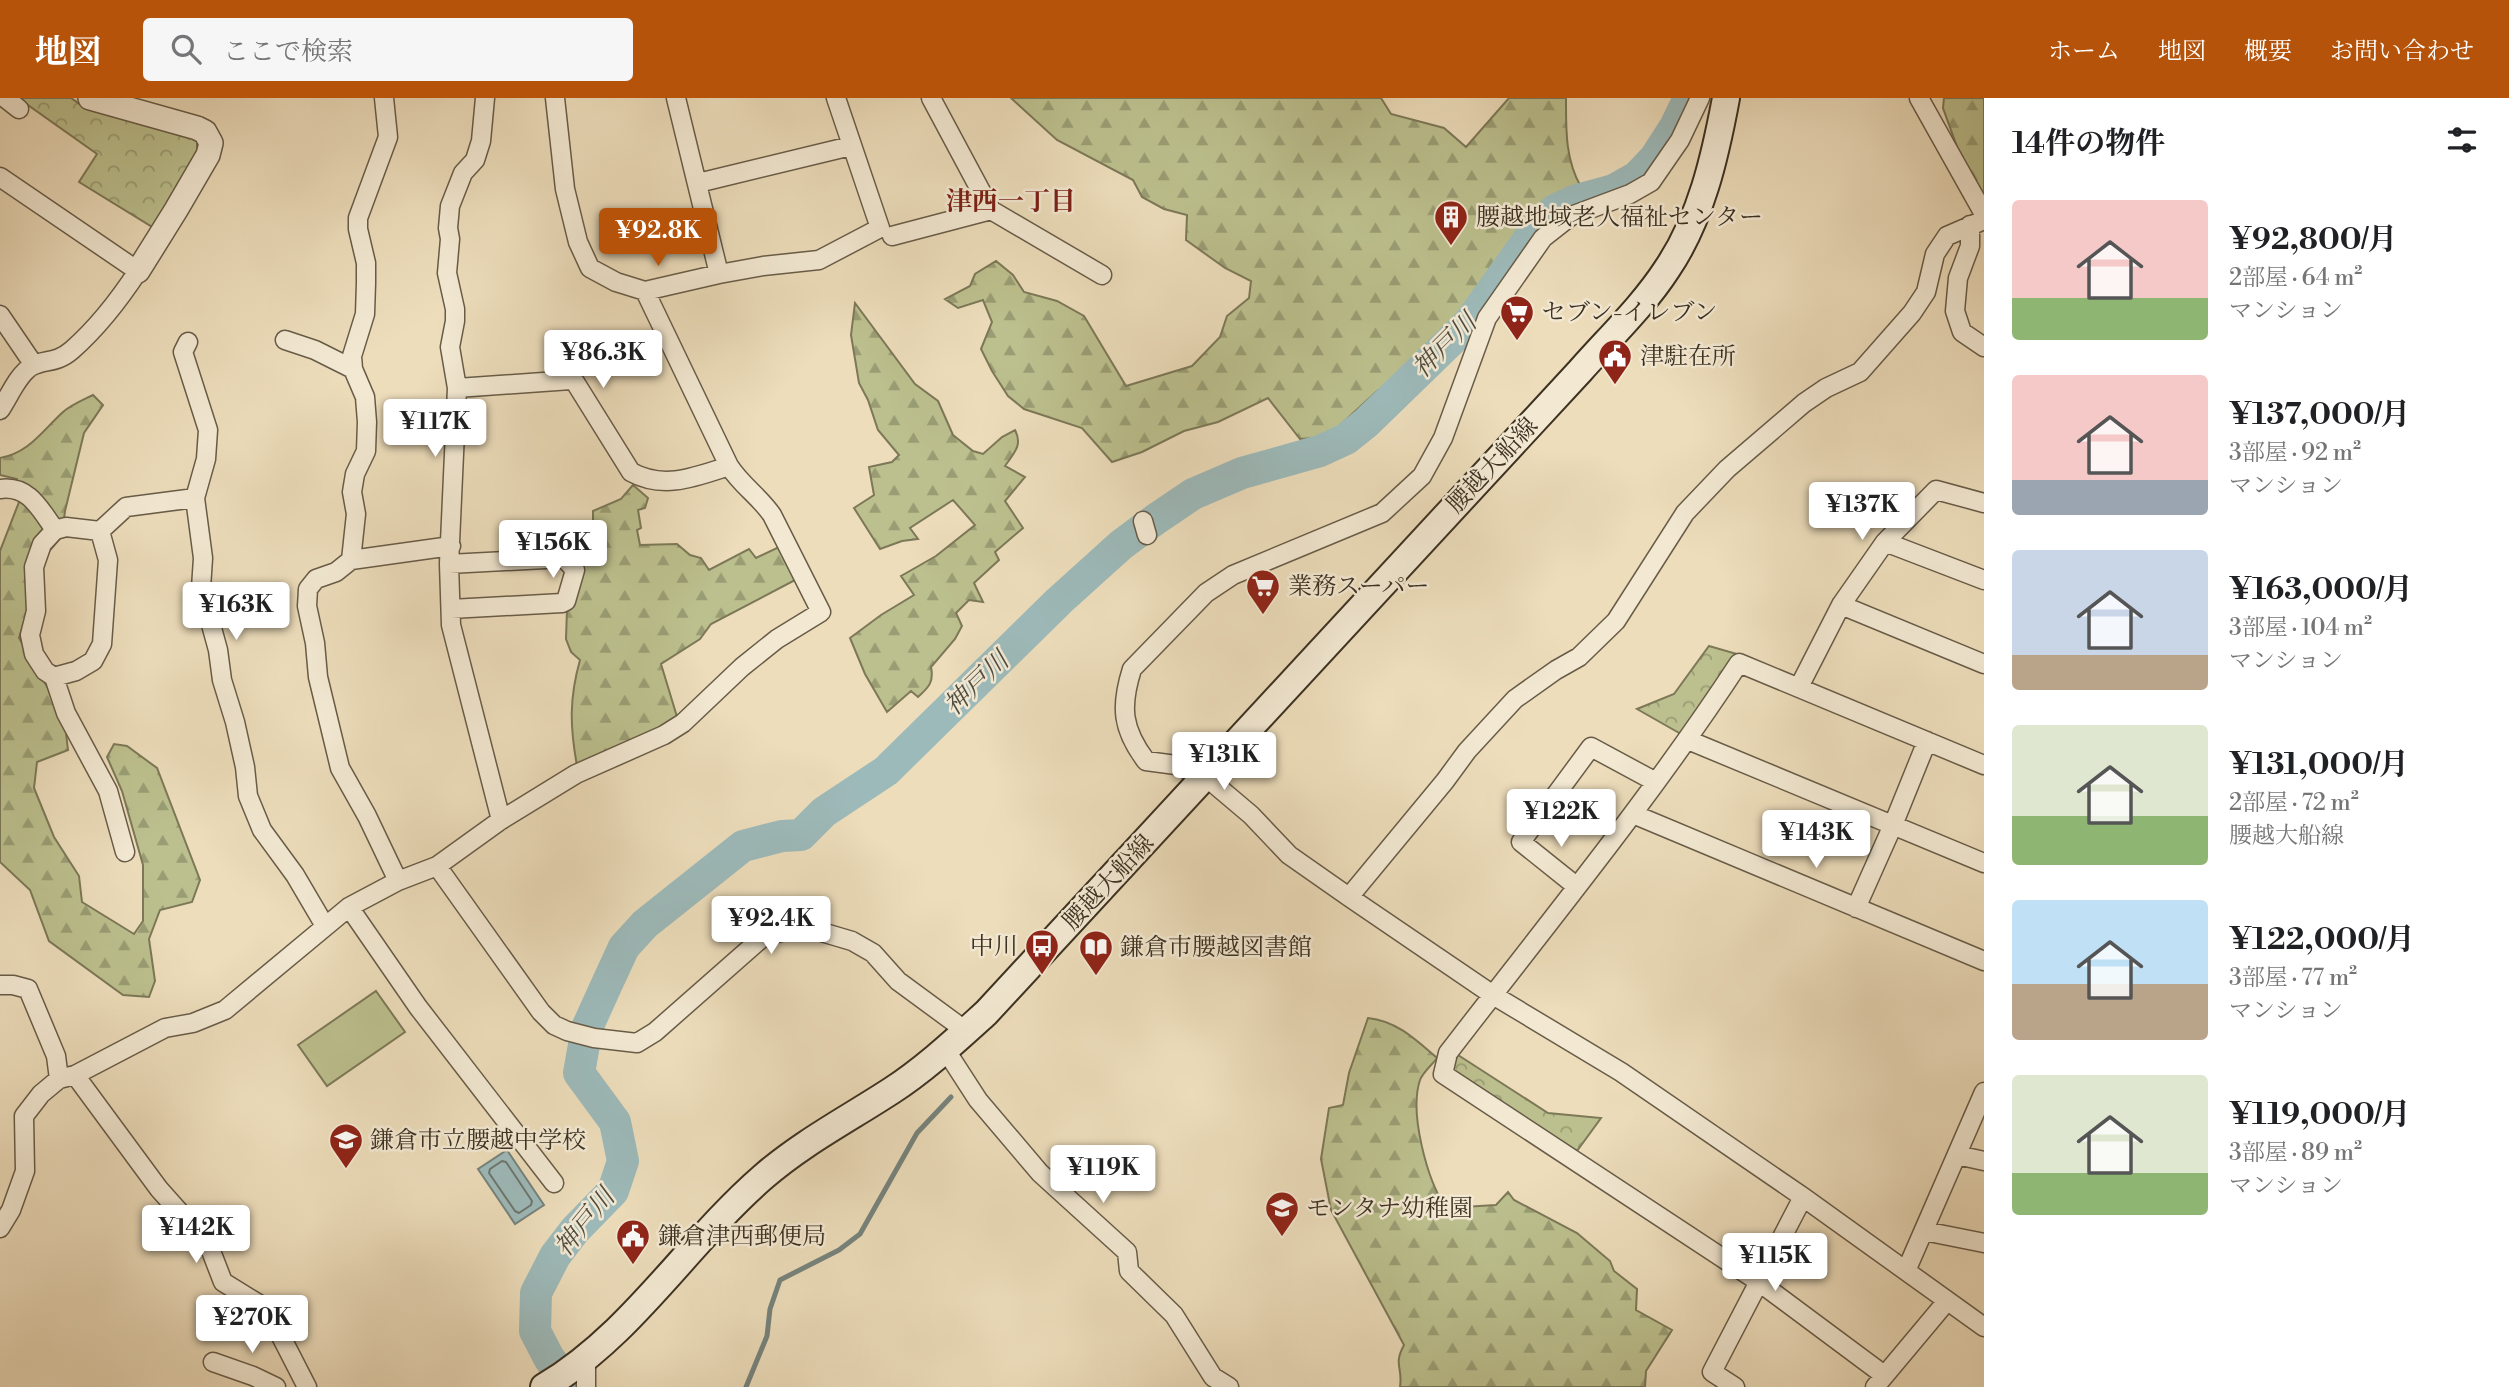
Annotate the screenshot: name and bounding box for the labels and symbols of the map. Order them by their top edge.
district label: 津西一丁目 [946,186,1076,218]
building icon: 腰越地域老人福祉センター [1432,198,1470,247]
place label: 腰越地域老人福祉センター [1476,203,1763,233]
pin: ¥92.8K [601,208,715,268]
supermarket icon: セブン-イレブン [1498,293,1536,342]
place label: セブン-イレブン [1542,298,1718,328]
water label: 神戸川 [1406,305,1486,385]
pin: ¥86.3K [546,330,660,390]
public building icon: 津駐在所 [1596,337,1634,386]
place label: 津駐在所 [1640,342,1736,372]
pin: ¥117K [386,400,484,459]
street label: 腰越大船線 [1441,412,1545,520]
pin: ¥137K [1813,482,1911,542]
pin: ¥156K [504,520,602,580]
supermarket icon: 業務スーパー [1244,567,1282,616]
place label: 業務スーパー [1288,572,1430,602]
pin: ¥163K [187,582,285,642]
water label: 神戸川 [938,643,1018,722]
pin: ¥131K [1175,732,1273,792]
pin: ¥122K [1512,790,1610,849]
pin: ¥143K [1767,810,1865,870]
street label: 腰越大船線 [1057,829,1161,937]
pin: ¥92.4K [714,896,828,956]
bus stop icon: 中川 [1023,927,1061,976]
library icon: 鎌倉市腰越図書館 [1077,928,1115,977]
place label: 中川 [970,932,1018,962]
place label: 鎌倉市腰越図書館 [1120,933,1312,963]
school or university icon: 鎌倉市立腰越中学校 [327,1121,365,1170]
place label: 鎌倉市立腰越中学校 [370,1126,586,1156]
pin: ¥119K [1054,1146,1152,1205]
water label: 神戸川 [548,1180,624,1263]
school or university icon: モンタナ幼稚園 [1263,1189,1301,1238]
place label: モンタナ幼稚園 [1306,1194,1473,1224]
pin: ¥142K [147,1206,245,1265]
public building icon: 鎌倉津西郵便局 [614,1217,652,1266]
place label: 鎌倉津西郵便局 [658,1222,826,1252]
pin: ¥115K [1726,1234,1824,1293]
pin: ¥270K [203,1296,301,1355]

